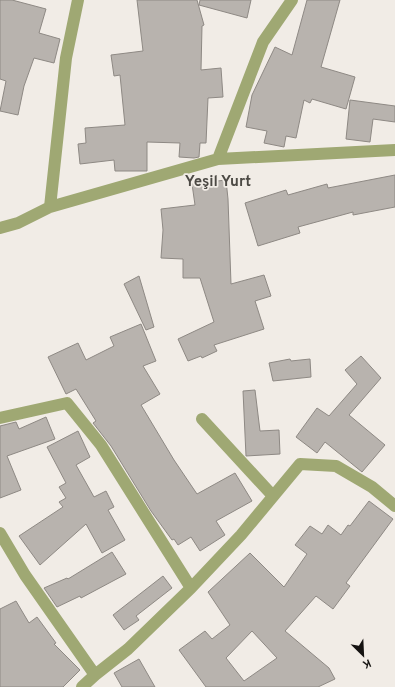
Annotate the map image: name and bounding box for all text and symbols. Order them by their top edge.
district label: Yeşil Yurt [185,173,251,192]
north arrow [343,635,383,675]
text: K [360,655,373,671]

